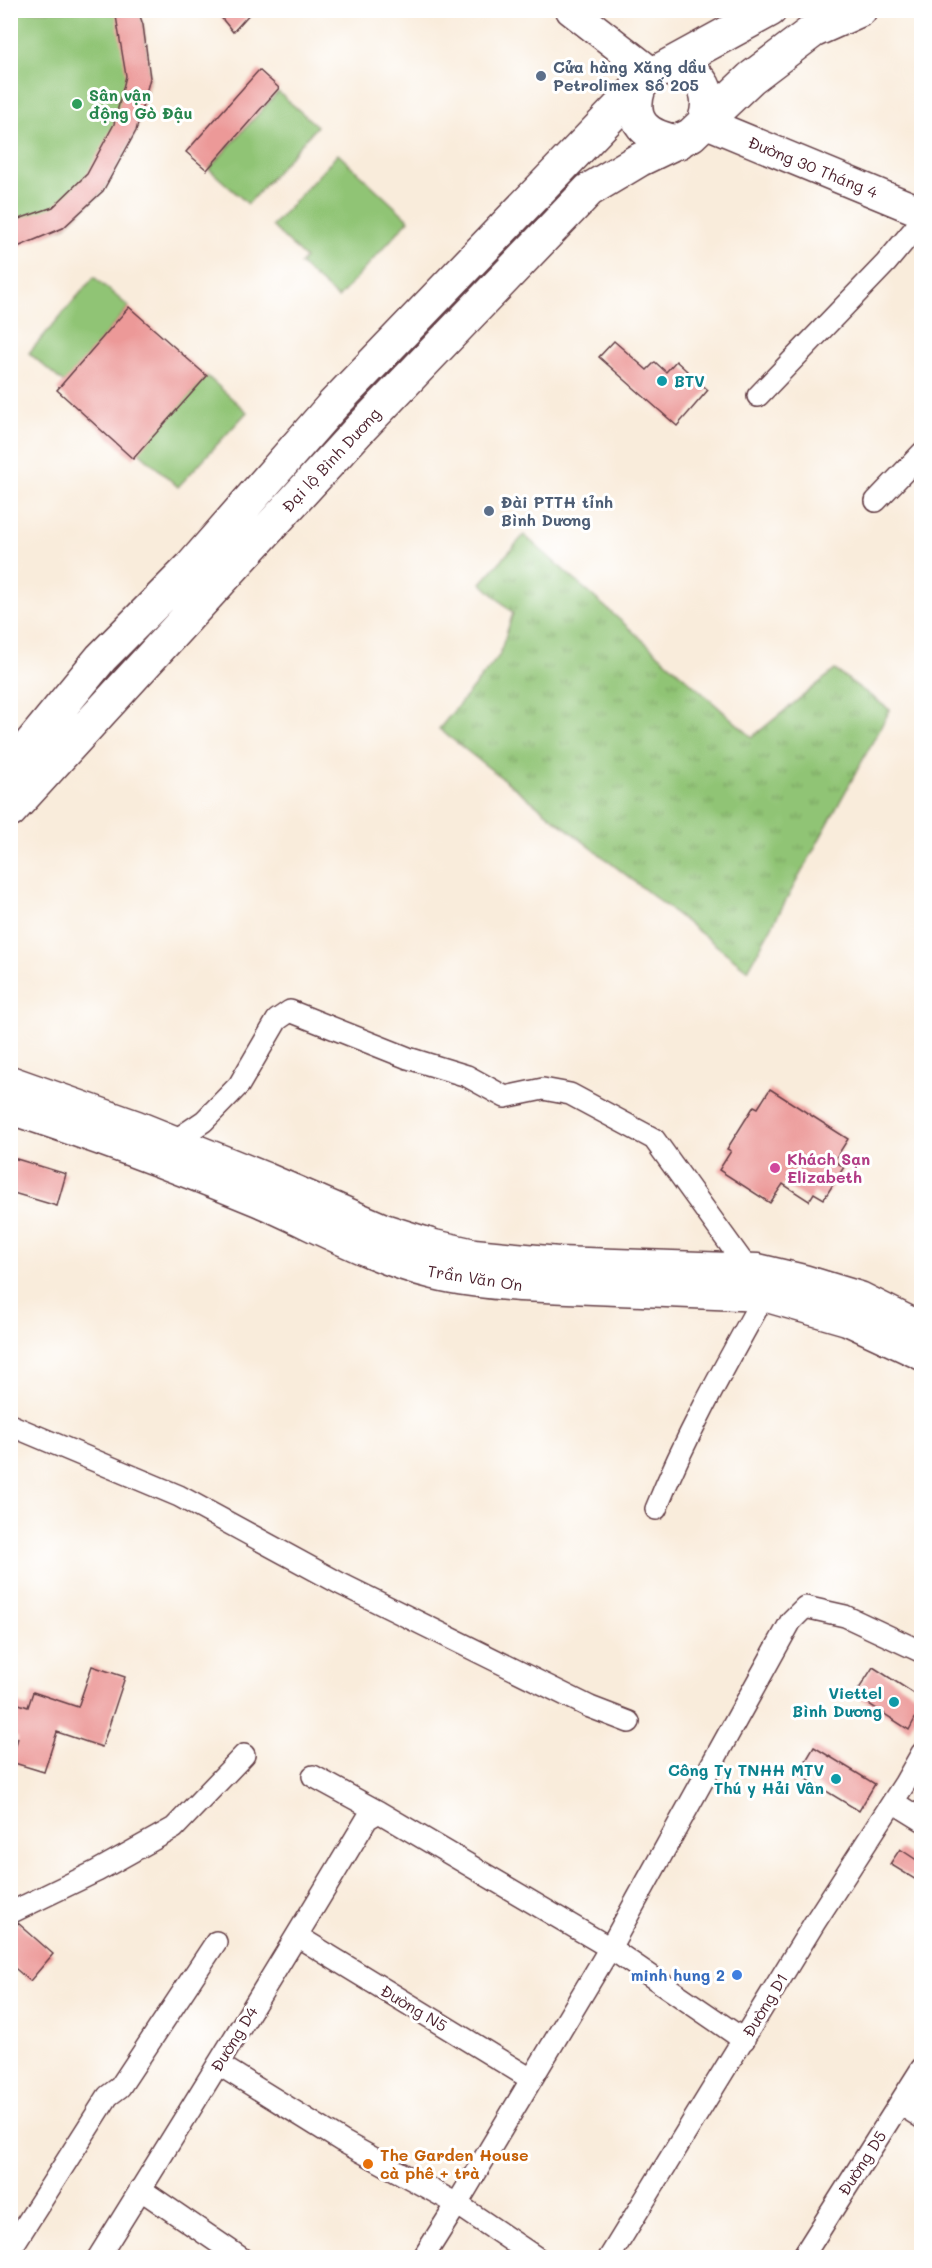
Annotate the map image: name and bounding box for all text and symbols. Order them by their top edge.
place label: Cửa hàng Xăng dầu Petrolimex Số 205 [553,56,707,95]
marker: Cửa hàng Xăng dầu Petrolimex Số 205 [534,69,548,83]
place label: Sân vận động Gò Đậu [89,84,193,123]
marker: Sân vận động Gò Đậu [70,97,84,111]
street label: Đường 30 Tháng 4 [745,131,882,202]
place label: BTV [674,370,705,391]
marker: BTV [655,374,669,388]
street label: Đại lộ Bình Dương [277,403,385,516]
place label: Đài PTTH tỉnh Bình Dương [501,491,613,530]
marker: Đài PTTH tỉnh Bình Dương [482,504,496,518]
place label: Khách Sạn Elizabeth [787,1148,870,1187]
marker: Khách Sạn Elizabeth [768,1161,782,1175]
street label: Trần Văn Ơn [426,1260,524,1295]
place label: Viettel Bình Dương [792,1682,882,1721]
marker: Viettel Bình Dương [887,1695,901,1709]
place label: Công Ty TNHH MTV Thú y Hải Vân [668,1759,824,1798]
marker: Công Ty TNHH MTV Thú y Hải Vân [829,1772,843,1786]
place label: minh hung 2 [631,1964,725,1985]
marker: minh hung 2 [730,1968,744,1982]
street label: Đường D1 [737,1969,792,2041]
street label: Đường N5 [377,1979,451,2036]
street label: Đường D4 [205,2002,262,2075]
street label: Đường D5 [833,2126,890,2199]
place label: The Garden House cà phê + trà [380,2144,529,2183]
marker: The Garden House cà phê + trà [361,2157,375,2171]

